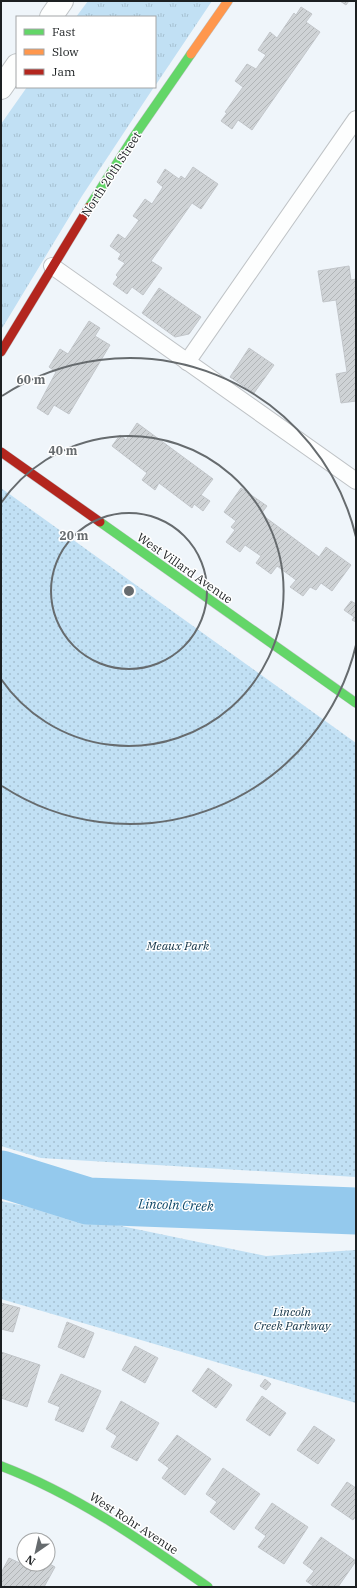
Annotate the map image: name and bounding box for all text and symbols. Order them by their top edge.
legend [16,16,156,88]
text: Fast [52,24,76,39]
text: Slow [52,44,79,59]
text: Jam [52,64,76,79]
street label: North 20th Street [78,129,144,219]
text: 60 m [17,372,46,387]
text: 40 m [49,443,78,458]
text: 20 m [60,528,89,543]
street label: West Villard Avenue [134,529,236,607]
centre of rings [122,584,136,598]
park label: Meaux Park [146,938,210,953]
water label: Lincoln Creek [137,1195,214,1215]
park label: Lincoln Creek Parkway [254,1304,332,1333]
street label: West Rohr Avenue [87,1489,181,1557]
north arrow [16,1532,56,1572]
text: N [23,1552,38,1569]

